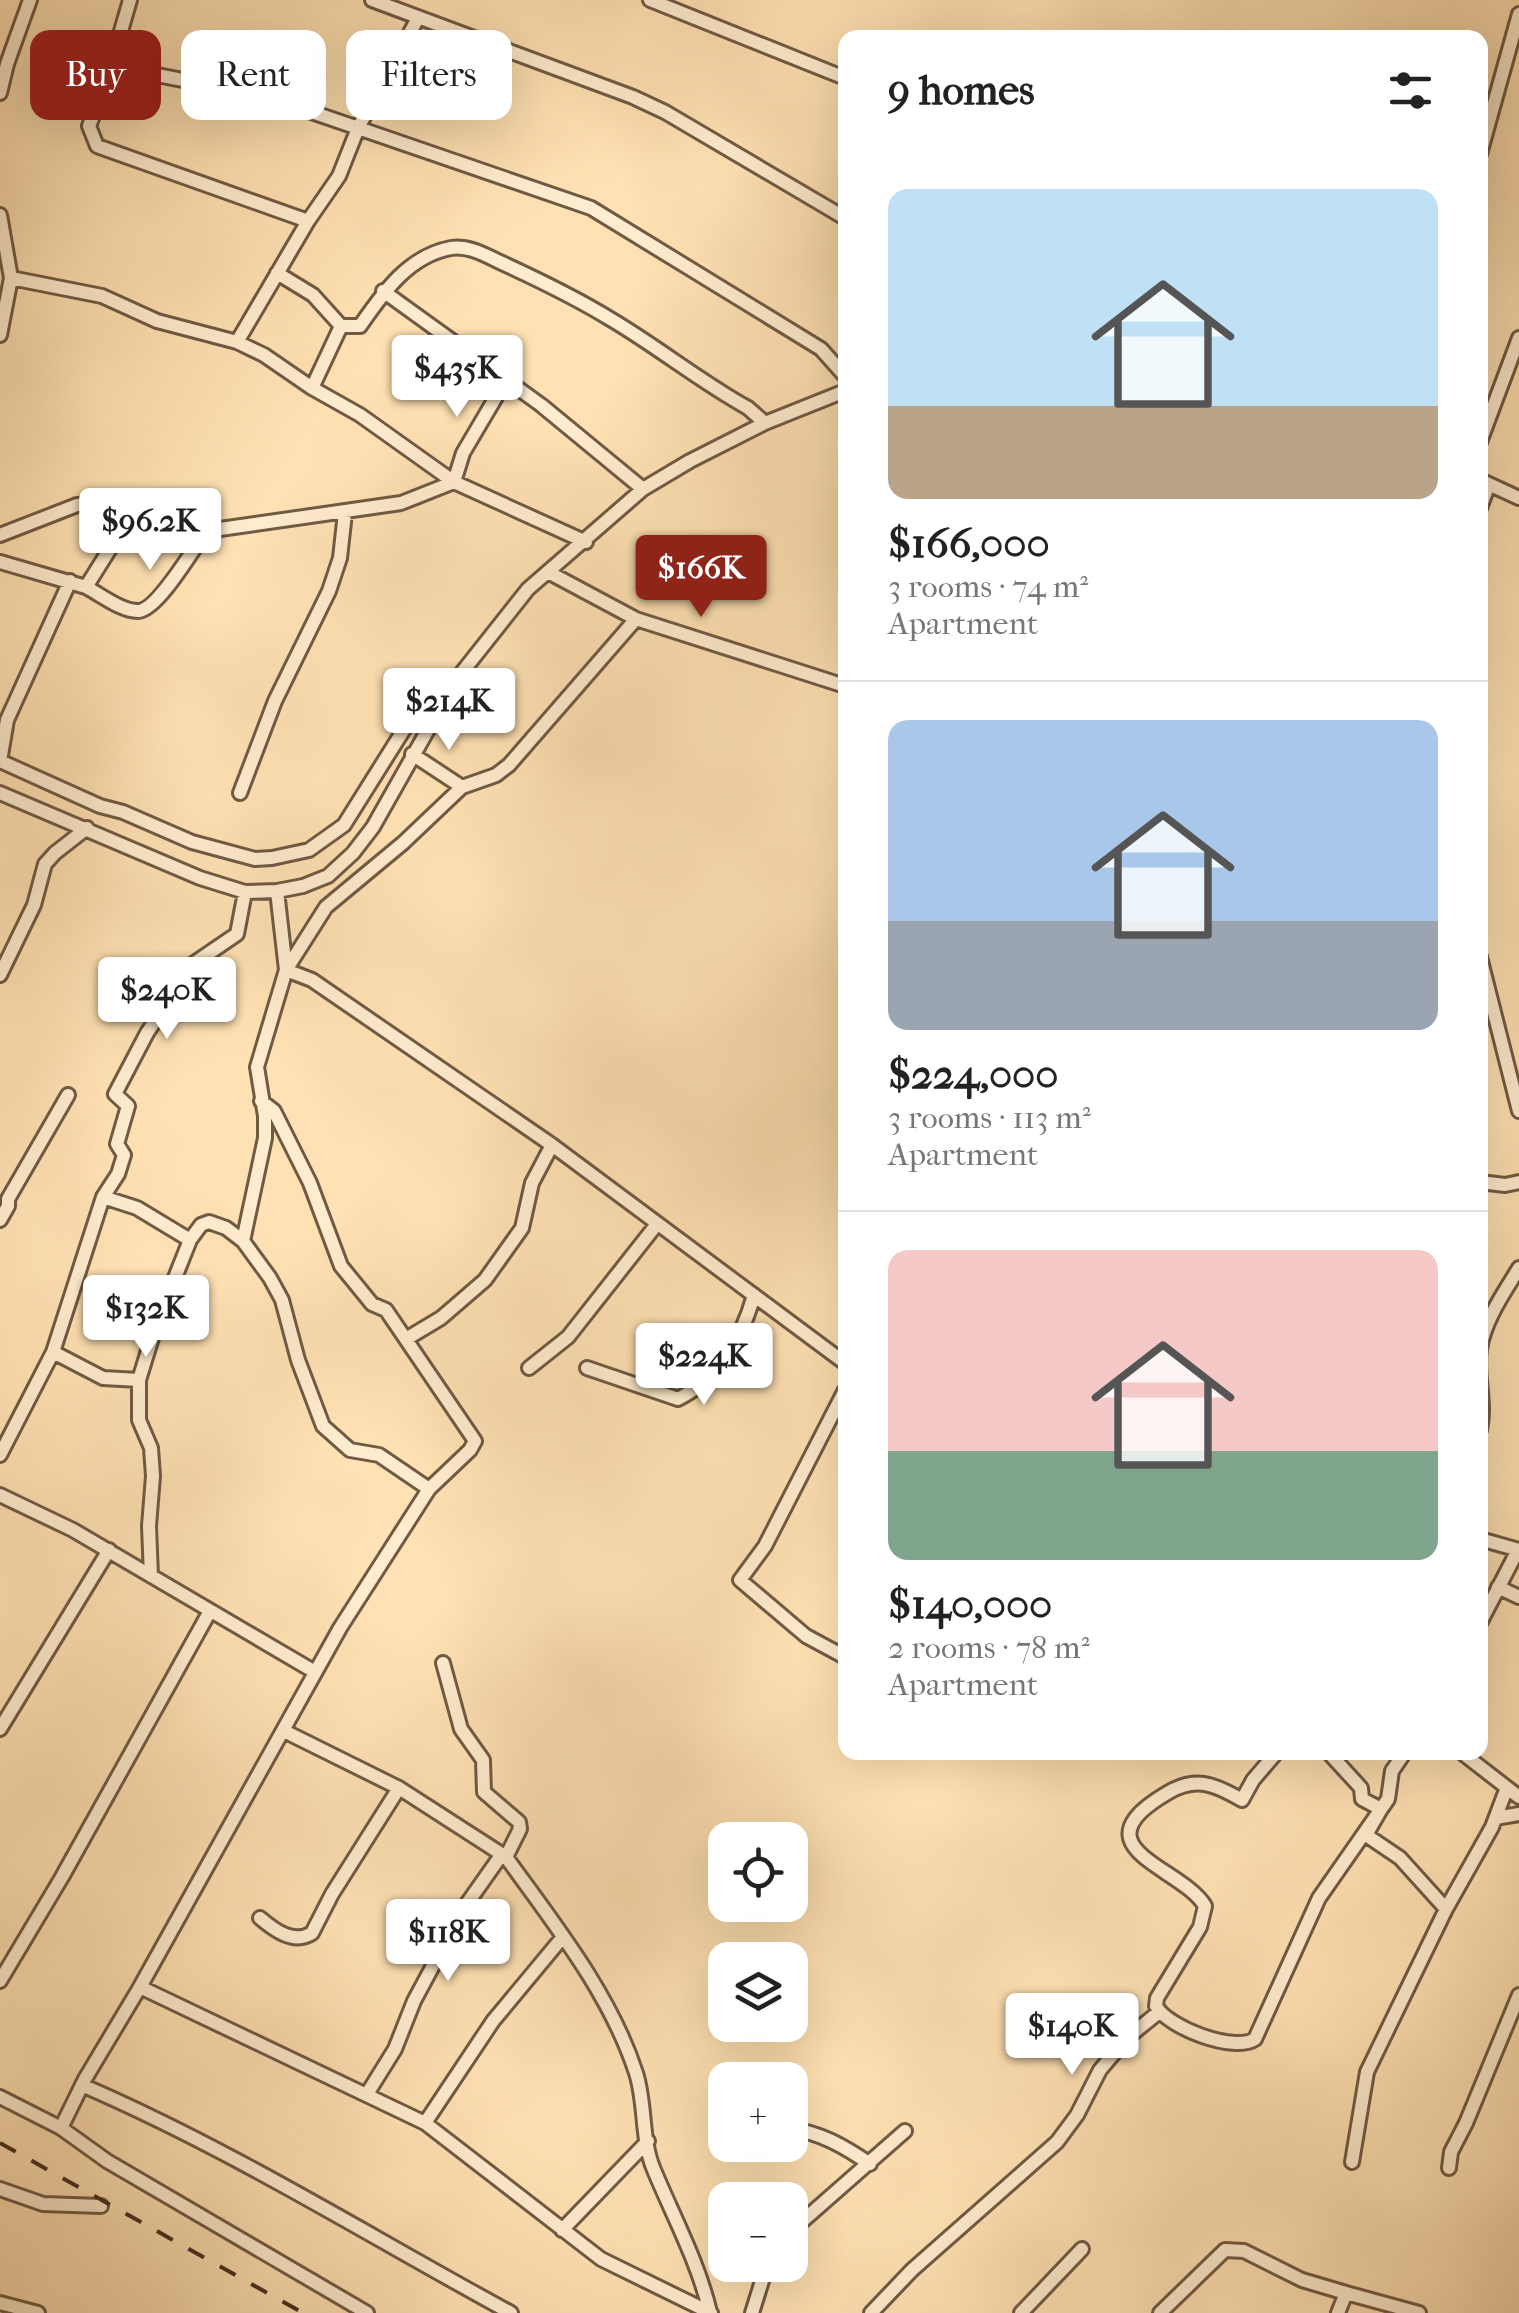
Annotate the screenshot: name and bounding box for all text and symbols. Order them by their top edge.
chip: Buy [30,30,161,120]
chip: Rent [181,30,326,120]
chip: Filters [346,30,512,120]
icon: filters [1383,63,1438,118]
text: 9 homes [888,66,1035,115]
icon: home [1073,254,1253,434]
pin: $435K [387,335,527,420]
text: $435K [414,349,500,386]
pin: $96.2K [69,488,231,573]
text: $96.2K [101,502,199,539]
text: $166,000 [888,519,1050,568]
pin: $166K [631,535,771,620]
text: $166K [658,549,744,586]
text: 3 rooms · 74 m² [888,568,1088,605]
text: Apartment [888,605,1038,642]
pin: $214K [379,668,519,753]
text: $214K [405,682,493,719]
icon: home [1073,785,1253,965]
pin: $240K [97,957,237,1042]
text: $240K [120,971,214,1008]
text: $224,000 [888,1050,1058,1099]
text: 3 rooms · 113 m² [888,1099,1091,1136]
text: Apartment [888,1136,1038,1173]
pin: $132K [76,1275,216,1360]
text: $132K [105,1289,187,1326]
icon: home [1073,1315,1253,1495]
pin: $224K [634,1323,774,1408]
text: $224K [658,1337,750,1374]
text: $140,000 [888,1580,1052,1629]
text: 2 rooms · 78 m² [888,1629,1090,1666]
text: Apartment [888,1666,1038,1703]
map controls [708,1822,808,2282]
button: locate [708,1822,808,1922]
pin: $118K [378,1899,518,1984]
text: $118K [408,1913,488,1950]
button: layers [708,1942,808,2042]
pin: $140K [1002,1993,1142,2078]
text: $140K [1028,2007,1116,2044]
button: + [708,2062,808,2162]
button: − [708,2182,808,2282]

